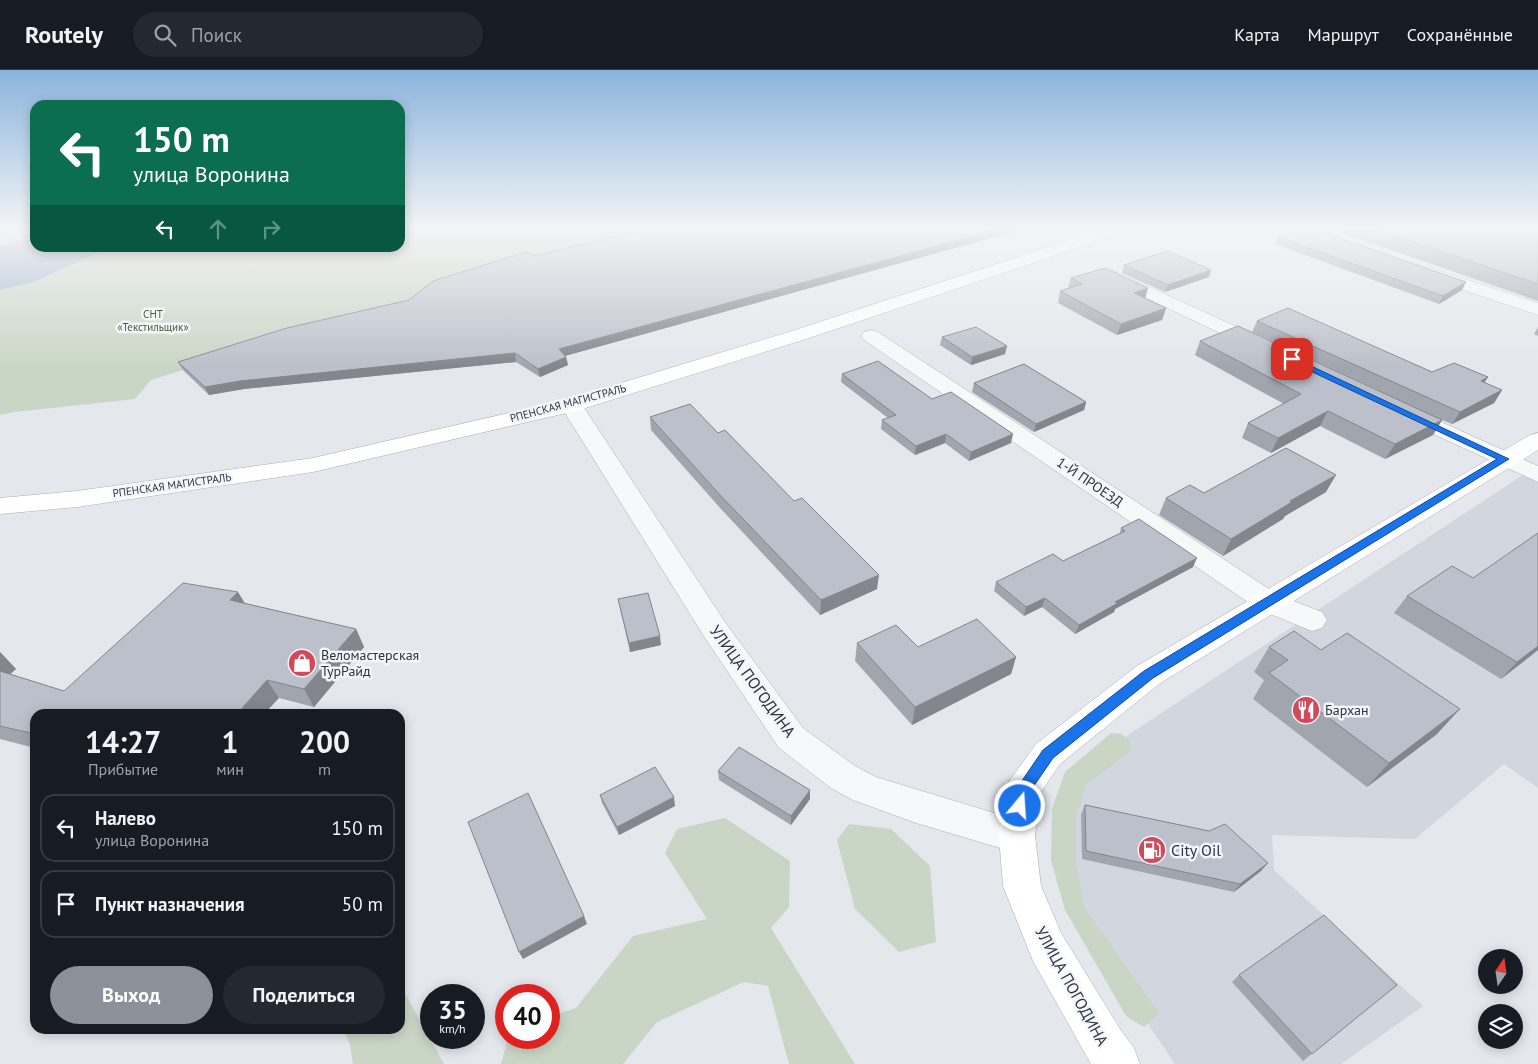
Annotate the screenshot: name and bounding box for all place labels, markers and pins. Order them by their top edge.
pin [1271,338,1313,380]
place label: Веломастерская ТурРайд [321,646,419,680]
shop icon: Веломастерская ТурРайд [287,648,317,678]
restaurant icon: Бархан [1291,695,1321,725]
place label: Бархан [1325,701,1369,719]
fuel station icon: City Oil [1137,835,1167,865]
place label: City Oil [1171,840,1221,860]

